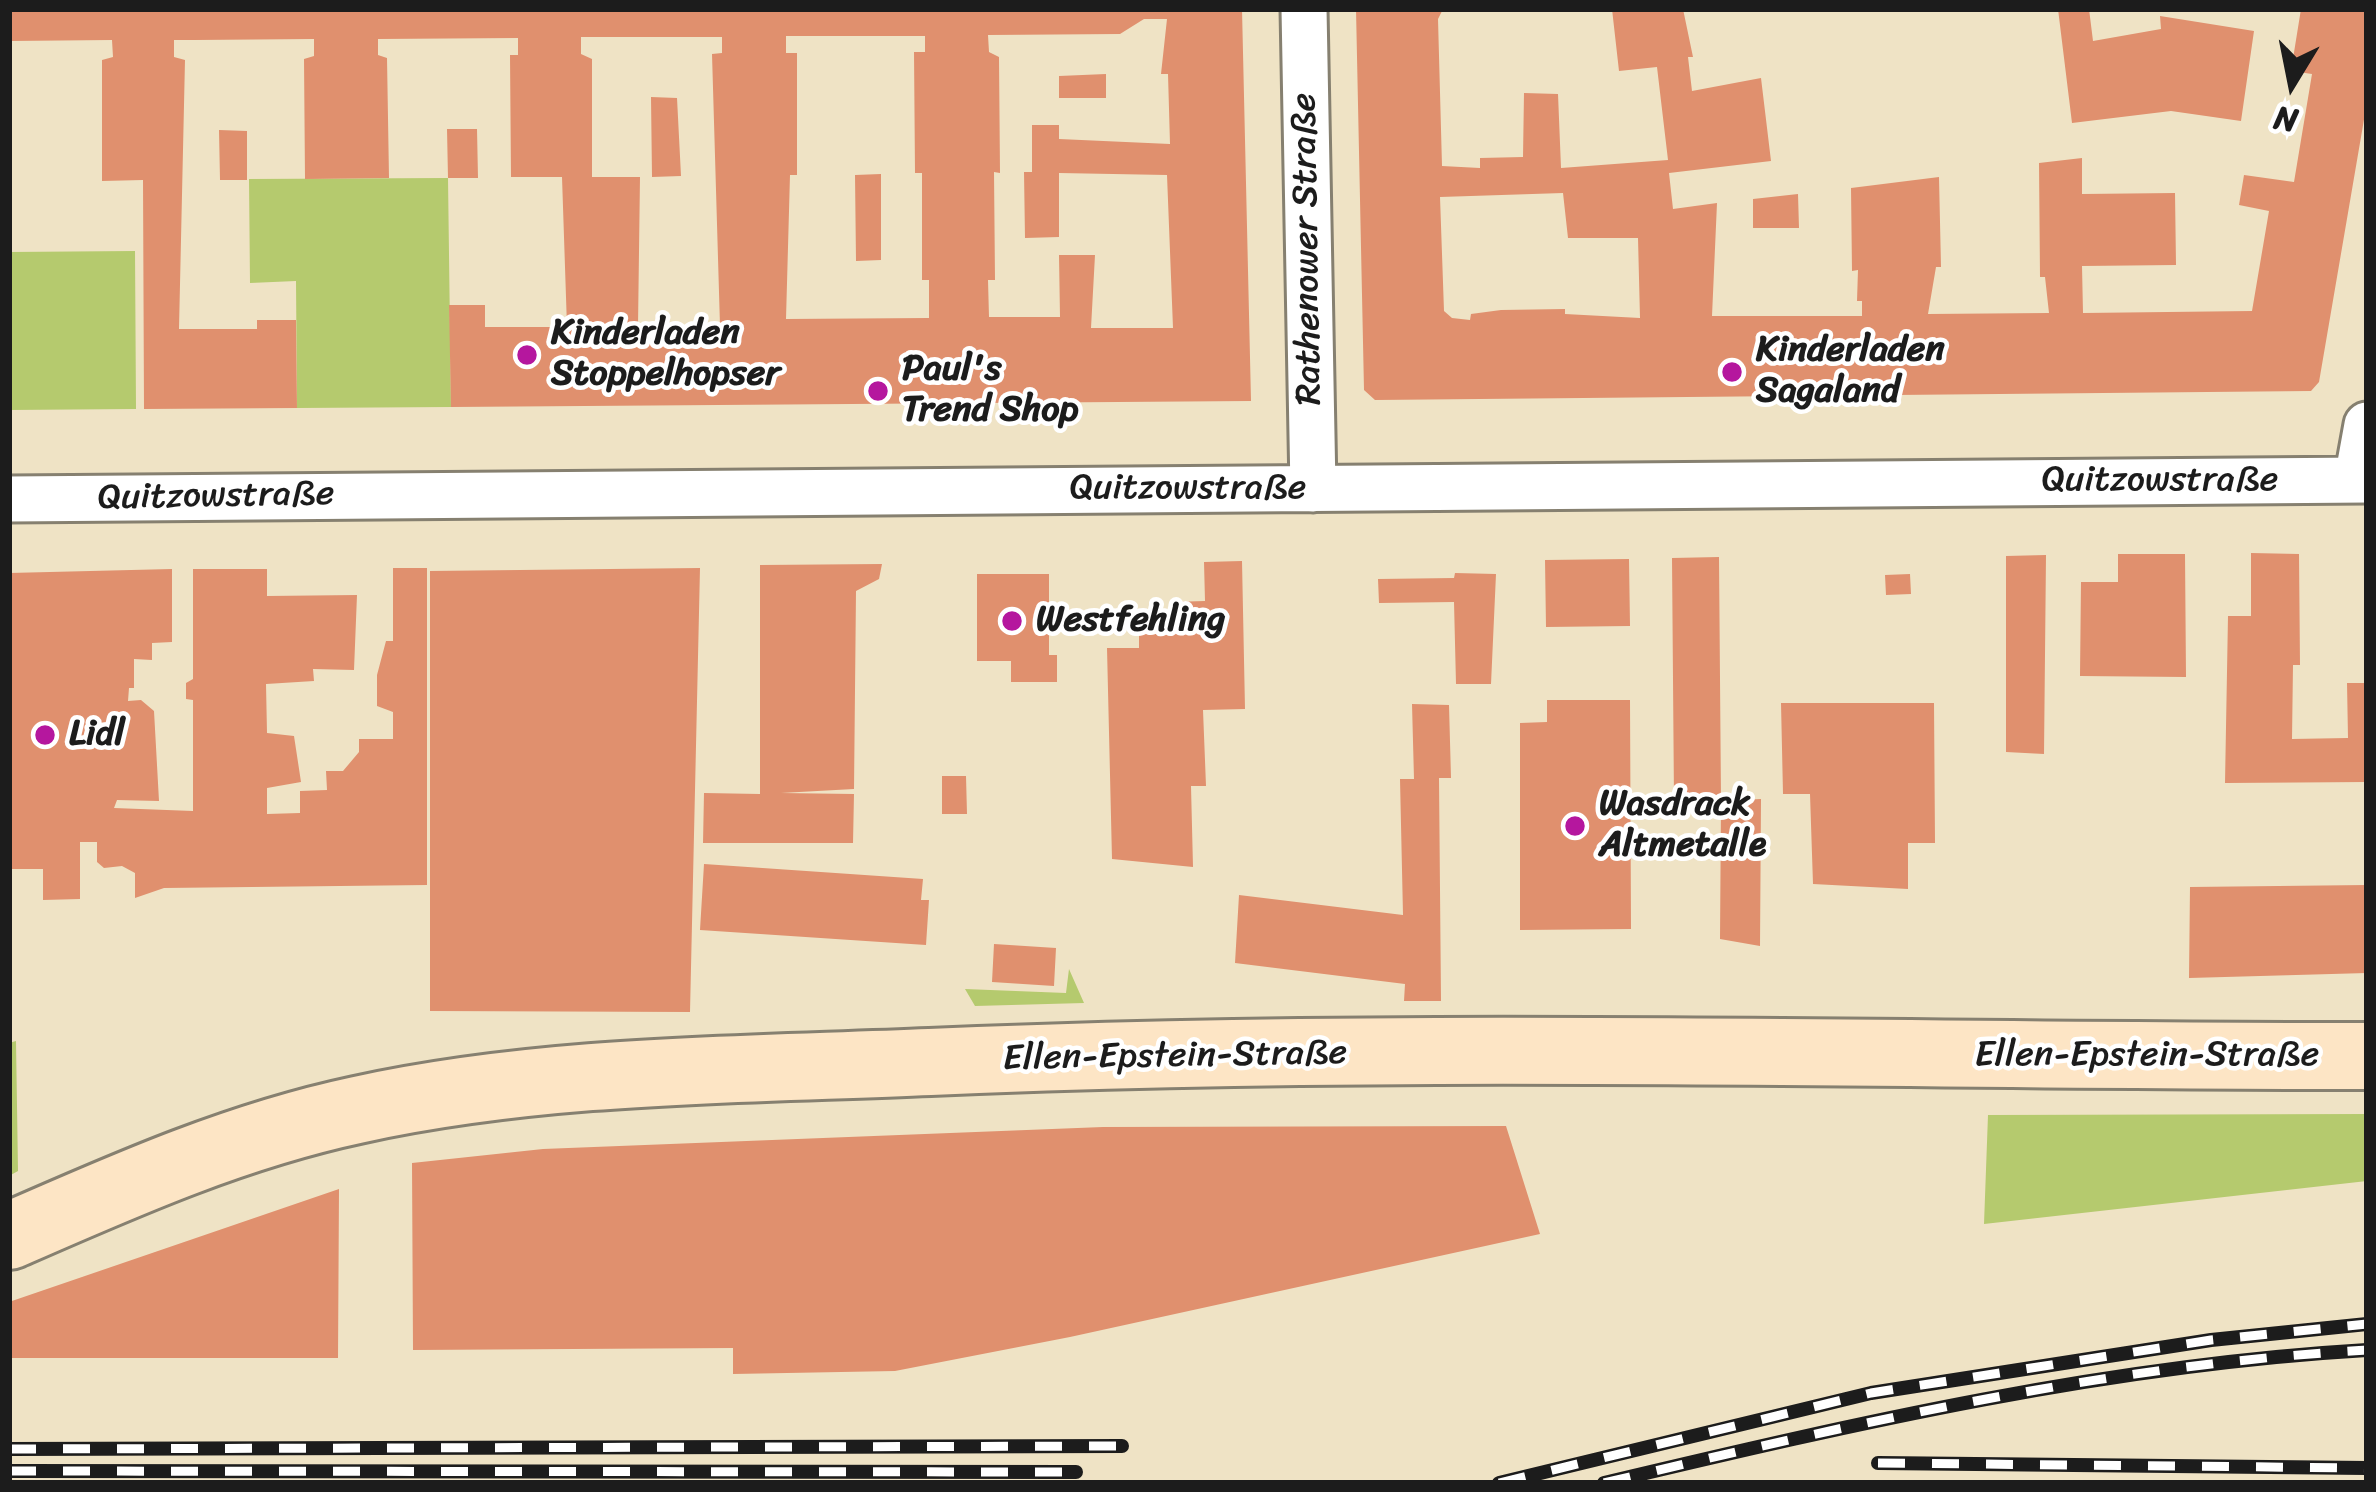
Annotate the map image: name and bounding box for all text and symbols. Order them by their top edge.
north arrow [2232,24,2352,144]
text: N [2269,89,2302,150]
street label: Rathenower Straße [1284,92,1332,406]
place label: Kinderladen Stoppelhopser [551,312,780,397]
place label: Kinderladen Sagaland [1756,329,1945,414]
marker: Kinderladen Stoppelhopser [514,342,540,368]
place label: Paul's Trend Shop [902,348,1079,433]
marker: Kinderladen Sagaland [1719,359,1745,385]
marker: Paul's Trend Shop [865,378,891,404]
street label: Quitzowstraße [2042,459,2278,503]
street label: Quitzowstraße [1070,467,1306,511]
street label: Quitzowstraße [97,473,335,521]
place label: Westfehling [1036,599,1225,643]
marker: Westfehling [999,608,1025,634]
place label: Lidl [69,713,125,757]
marker: Lidl [32,722,58,748]
place label: Wasdrack Altmetalle [1599,783,1766,868]
marker: Wasdrack Altmetalle [1562,813,1588,839]
street label: Ellen-Epstein-Straße [1002,1032,1348,1082]
street label: Ellen-Epstein-Straße [1975,1034,2319,1078]

